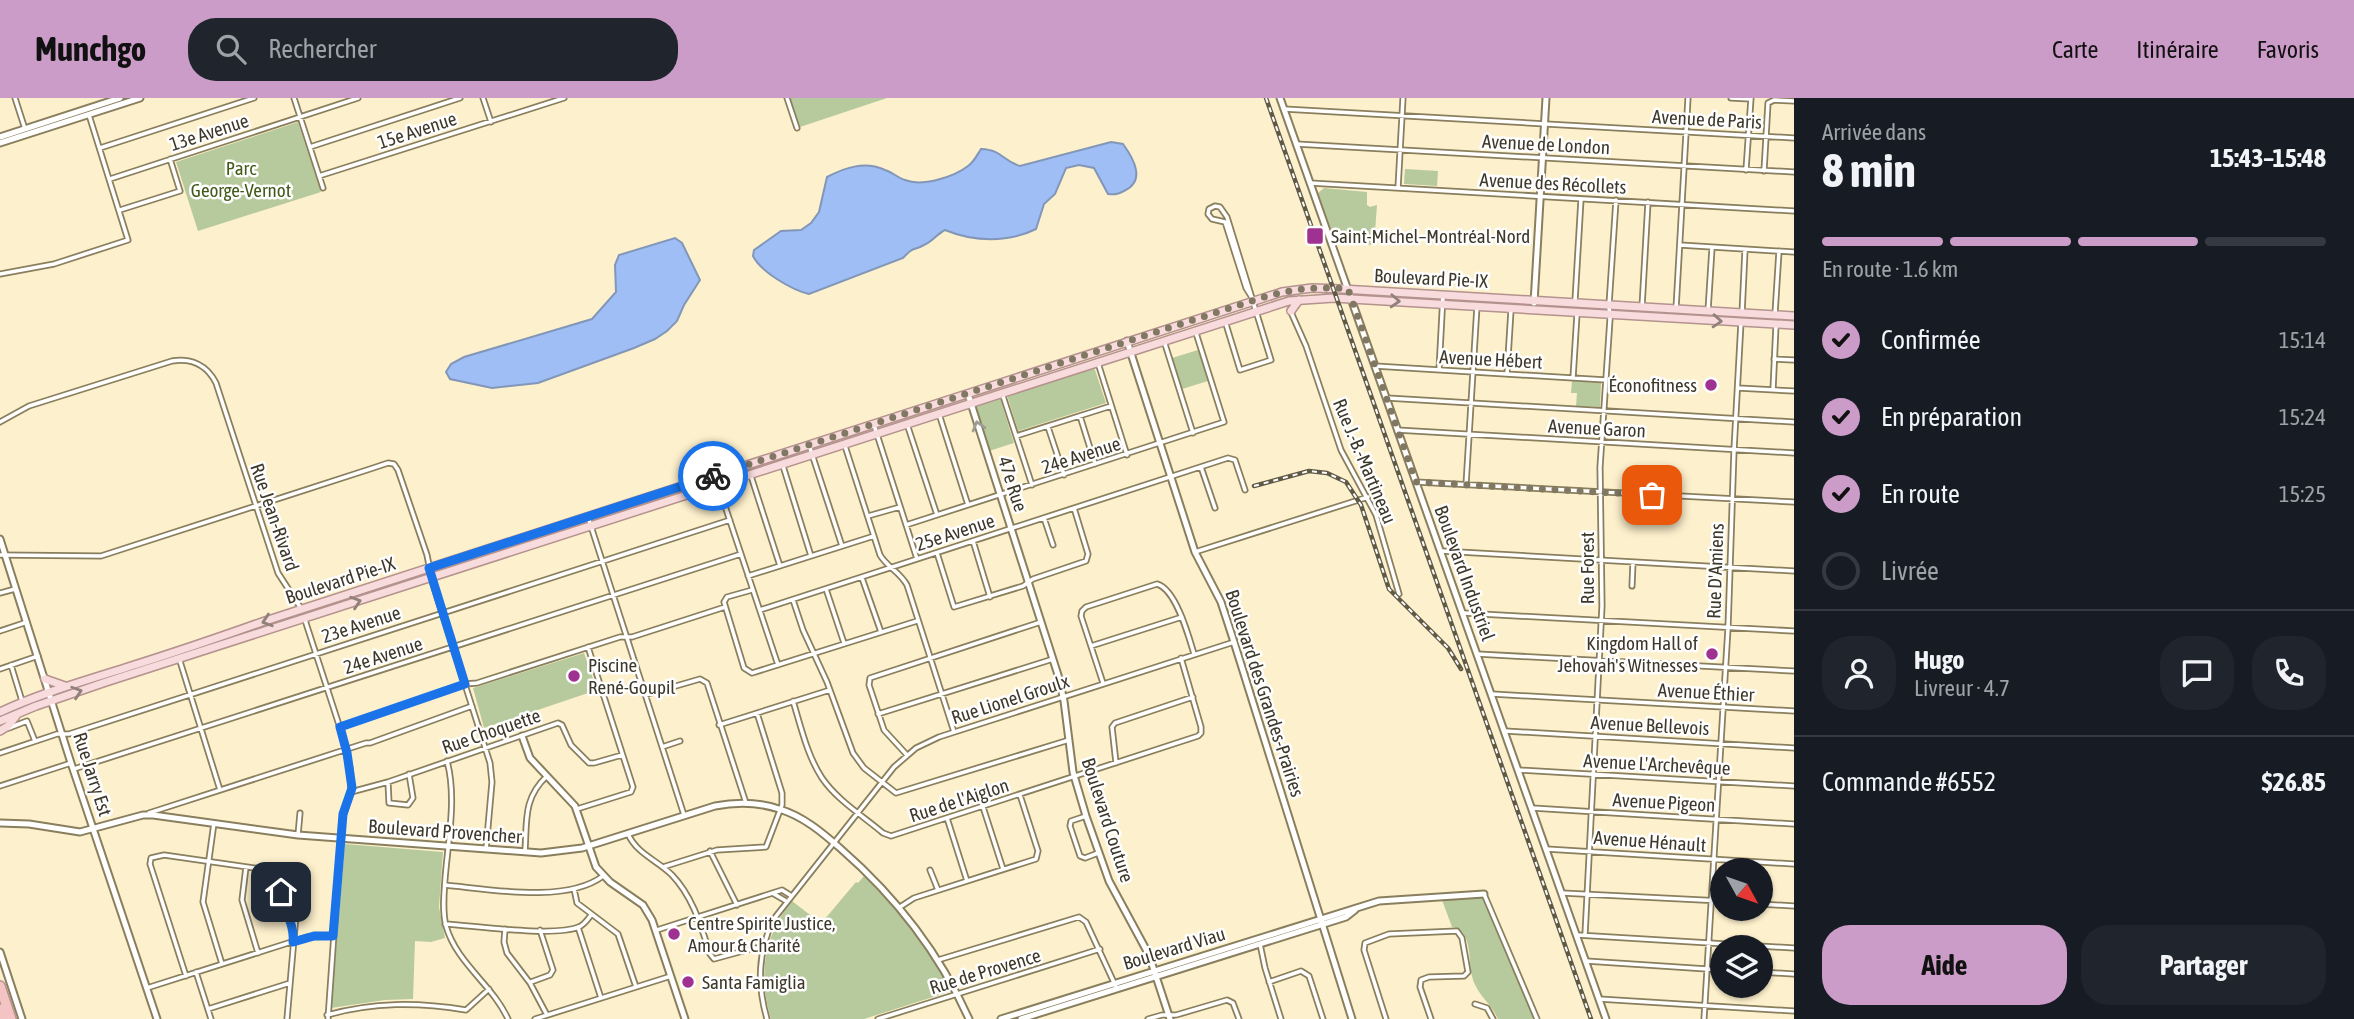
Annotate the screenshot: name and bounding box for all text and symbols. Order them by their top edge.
search box [188,18,678,81]
text: Munchgo [35,30,146,68]
icon: search [212,30,250,68]
text: Rechercher [268,34,376,64]
text: Carte [2052,36,2098,63]
text: Itinéraire [2136,36,2219,63]
text: Favoris [2257,36,2319,63]
street label: Avenue de Paris [1652,105,1763,133]
street label: 15e Avenue [375,107,459,153]
street label: 13e Avenue [167,109,251,155]
text: Arrivée dans [1822,119,1926,145]
street label: Avenue de London [1481,130,1611,158]
text: 15:43–15:48 [2210,143,2326,173]
text: 8 min [1822,144,1916,197]
park label: Parc George-Vernot [191,157,291,201]
street label: Avenue des Récollets [1479,168,1627,198]
place label: Saint-Michel–Montréal-Nord [1331,225,1530,247]
marker: Saint-Michel–Montréal-Nord [1305,226,1325,246]
text: En route · 1.6 km [1822,256,1958,282]
street label: Boulevard Pie-IX [1373,264,1489,292]
one-way arrow [1389,294,1400,309]
one-way arrow [1712,313,1723,328]
icon: check [1822,321,1860,359]
text: Confirmée [1881,325,1981,355]
text: 15:14 [2279,327,2326,353]
street label: Avenue Hébert [1439,345,1543,373]
place label: Éconofitness [1608,374,1697,396]
marker: Éconofitness [1703,377,1719,393]
street label: Rue J.-B.-Martineau [1329,395,1401,527]
icon: check [1822,398,1860,436]
text: En préparation [1881,402,2022,432]
text: 15:24 [2279,404,2326,430]
street label: Avenue Garon [1548,414,1646,442]
one-way arrow [972,420,987,432]
street label: 24e Avenue [1039,432,1123,478]
courier [678,441,748,511]
street label: 47e Rue [994,454,1032,514]
icon: bike [694,457,732,495]
street label: Rue Jean-Rivard [246,460,304,574]
pin [1622,465,1682,525]
icon: check [1822,475,1860,513]
icon: bag [1633,476,1671,514]
text: En route [1881,479,1960,509]
text: 15:25 [2279,481,2326,507]
street label: Boulevard Industriel [1430,502,1500,644]
street label: 25e Avenue [913,509,997,555]
street label: Rue D'Amiens [1702,523,1728,619]
street label: Rue Forest [1576,532,1598,604]
street label: Boulevard Pie-IX [282,552,398,608]
text: Livrée [1881,556,1939,586]
street label: Boulevard des Grandes-Prairies [1221,587,1309,800]
one-way arrow [349,596,361,610]
street label: 23e Avenue [319,601,403,647]
one-way arrow [261,613,273,627]
street label: 24e Avenue [341,632,425,678]
place label: Kingdom Hall of Jehovah's Witnesses [1557,632,1698,676]
button: person [1822,636,1896,710]
button: chat [2160,636,2234,710]
button: phone [2252,636,2326,710]
text: Hugo [1914,645,1965,675]
marker: Kingdom Hall of Jehovah's Witnesses [1704,646,1720,662]
place label: Piscine René-Goupil [588,654,675,698]
marker: Piscine René-Goupil [566,668,582,684]
street label: Rue Lionel Groulx [948,670,1072,728]
text: Livreur · 4.7 [1914,675,2010,701]
street label: Avenue Éthier [1657,678,1755,706]
one-way arrow [70,686,82,700]
street label: Rue Choquette [439,704,543,758]
street label: Avenue Bellevois [1590,711,1710,739]
street label: Rue Jarry Est [69,729,117,819]
street label: Avenue L'Archevêque [1583,749,1731,779]
street label: Boulevard Couture [1078,755,1138,885]
text: Commande #6552 [1822,767,1996,797]
text: $26.85 [2262,767,2326,797]
street label: Rue de l'Aiglon [907,774,1011,826]
street label: Avenue Pigeon [1612,788,1716,816]
street label: Boulevard Provencher [368,815,523,847]
street label: Avenue Hénault [1593,826,1707,856]
north arrow [1710,858,1773,920]
map controls [1710,858,1773,998]
pin [251,862,311,922]
icon: home [262,873,300,911]
place label: Centre Spirite Justice, Amour & Charité [688,912,835,956]
street label: Boulevard Viau [1120,922,1228,974]
button: Aide [1822,925,2067,1005]
button: Partager [2081,925,2326,1005]
marker: Centre Spirite Justice, Amour & Charité [666,926,682,942]
button: layers [1710,935,1773,998]
street label: Rue de Provence [927,944,1043,998]
place label: Santa Famiglia [702,971,806,993]
marker: Santa Famiglia [680,974,696,990]

